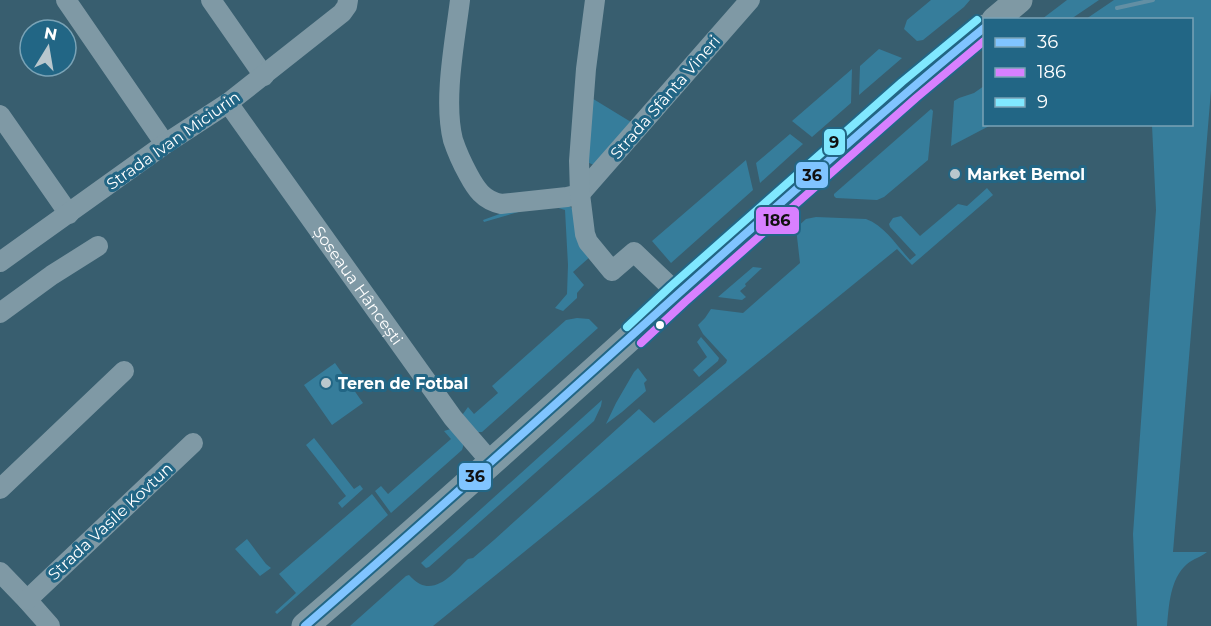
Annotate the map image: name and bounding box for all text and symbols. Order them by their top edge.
north arrow [18,18,78,78]
legend [983,18,1193,126]
text: N [43,23,59,44]
text: 36 [1037,31,1058,53]
street label: Strada Sfânta Vineri [607,32,724,163]
text: 186 [1037,61,1066,83]
street label: Strada Ivan Miciurin [103,87,244,194]
text: 9 [1037,91,1048,113]
line badge: 9 [823,128,846,156]
text: 9 [829,133,839,152]
line badge: 36 [795,161,829,189]
place label: Market Bemol [967,165,1085,184]
text: 36 [801,166,822,185]
marker: Market Bemol [948,167,962,181]
line badge: 186 [755,206,800,235]
text: 186 [763,211,791,230]
street label: Șoseaua Hâncești [308,222,407,349]
unlabelled marker [654,319,666,331]
place label: Teren de Fotbal [338,374,468,393]
marker: Teren de Fotbal [319,376,333,390]
street label: Strada Vasile Kovtun [44,459,177,584]
line badge: 36 [458,462,492,491]
text: 36 [464,467,485,486]

